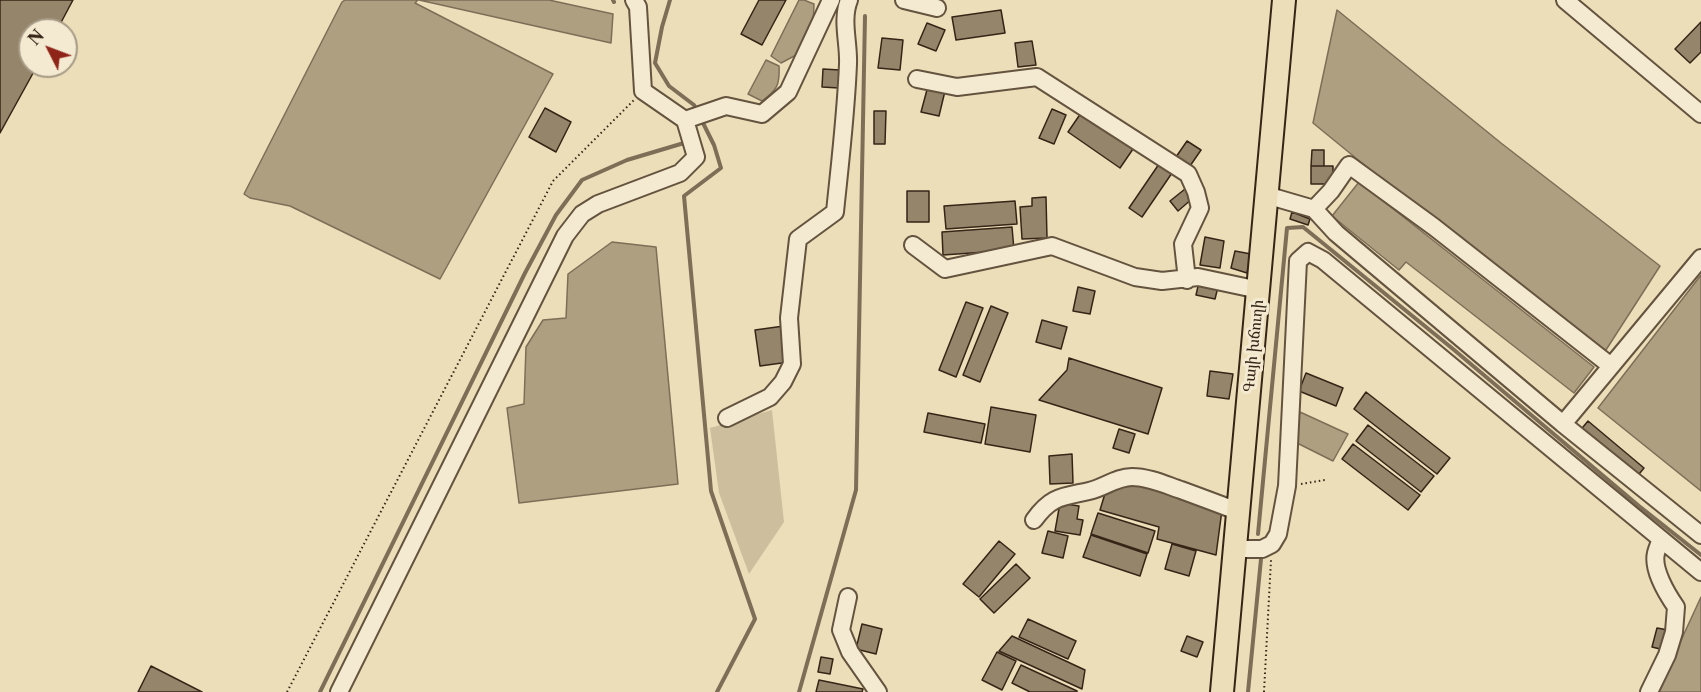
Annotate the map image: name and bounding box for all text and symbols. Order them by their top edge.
north arrow [18,18,78,78]
text: N [24,25,48,49]
street label: Գայի խճուղի [1240,299,1268,393]

